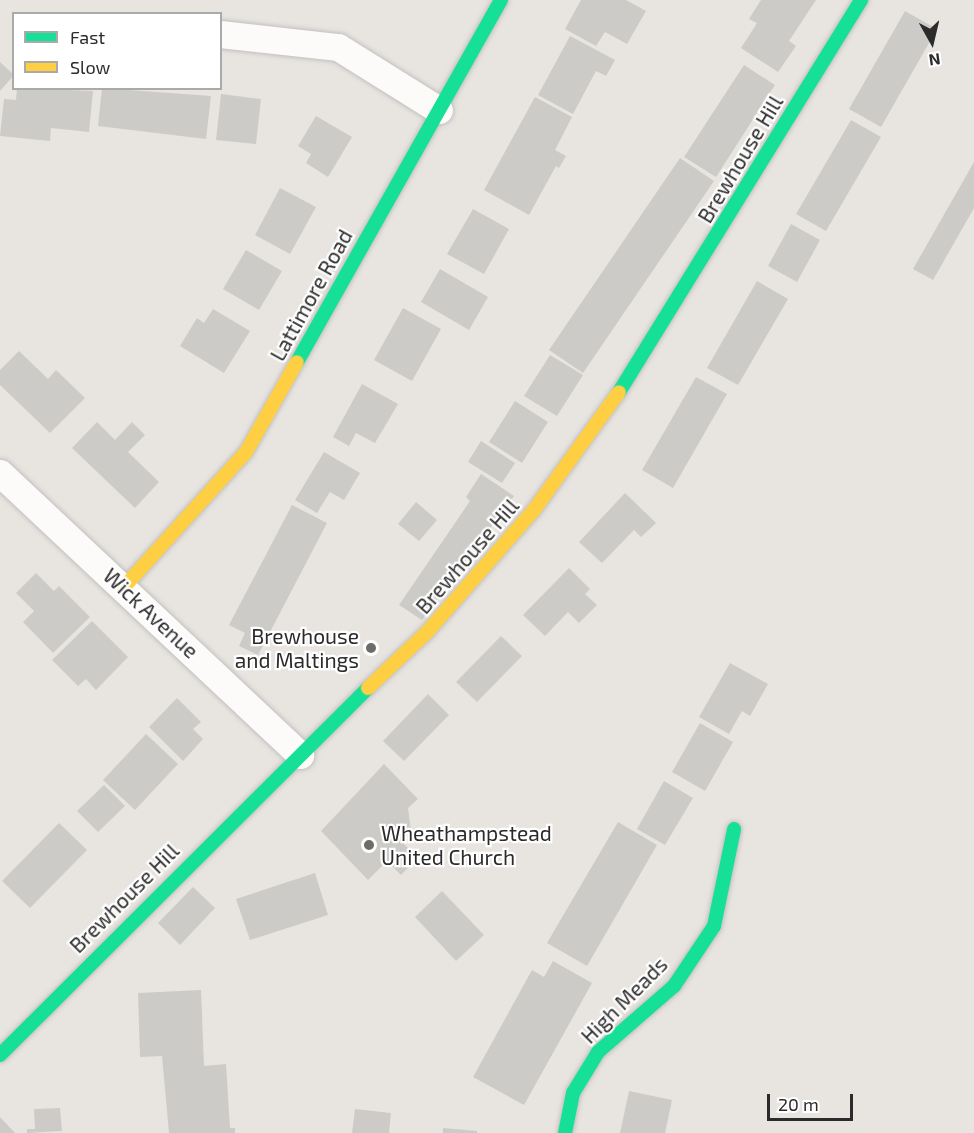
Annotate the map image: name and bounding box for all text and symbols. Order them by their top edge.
legend [12,12,222,90]
north arrow [902,12,962,72]
text: Fast [70,26,105,48]
text: N [928,50,942,71]
text: Slow [70,56,110,78]
street label: Brewhouse Hill [692,91,788,227]
street label: Lattimore Road [265,225,357,365]
street label: Brewhouse Hill [410,493,524,619]
street label: Wick Avenue [98,562,204,664]
place label: Brewhouse and Maltings [235,623,359,673]
marker: Brewhouse and Maltings [364,641,378,655]
place label: Wheathampstead United Church [381,820,552,870]
street label: Brewhouse Hill [64,838,184,958]
marker: Wheathampstead United Church [362,838,376,852]
street label: High Meads [576,952,672,1048]
scale bar [770,1082,856,1120]
text: 20 m [778,1093,819,1115]

